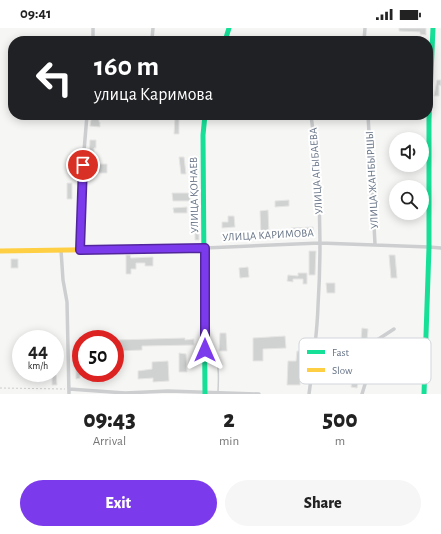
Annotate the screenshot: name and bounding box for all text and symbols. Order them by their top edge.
text: 09:41 [20,6,51,21]
icon: left [28,52,80,104]
text: 160 m [94,53,159,81]
text: улица Каримова [94,86,213,104]
street label: УЛИЦА АГЫБАЕВА [307,127,325,215]
street label: УЛИЦА ЖАНБЫРШЫ [364,131,380,229]
map controls [389,132,429,220]
button: sound [389,132,429,172]
pin [66,148,100,182]
icon: arrive [72,154,94,176]
street label: УЛИЦА ҚОНАЕВ [188,157,200,233]
button: search [389,180,429,220]
street label: УЛИЦА КАРИМОВА [222,227,315,243]
position arrow [184,329,226,371]
speed limit sign: 50 [72,330,124,382]
legend [299,338,431,384]
text: 44 [28,341,48,361]
text: Fast [332,347,350,358]
text: km/h [28,361,48,371]
text: Slow [332,365,353,376]
text: 09:43 [83,408,136,432]
text: 2 [223,408,235,432]
text: 500 [322,408,358,432]
text: Arrival [93,435,126,448]
text: min [219,435,239,448]
text: m [335,435,345,448]
button: Exit [20,480,217,526]
button: Share [225,480,421,526]

